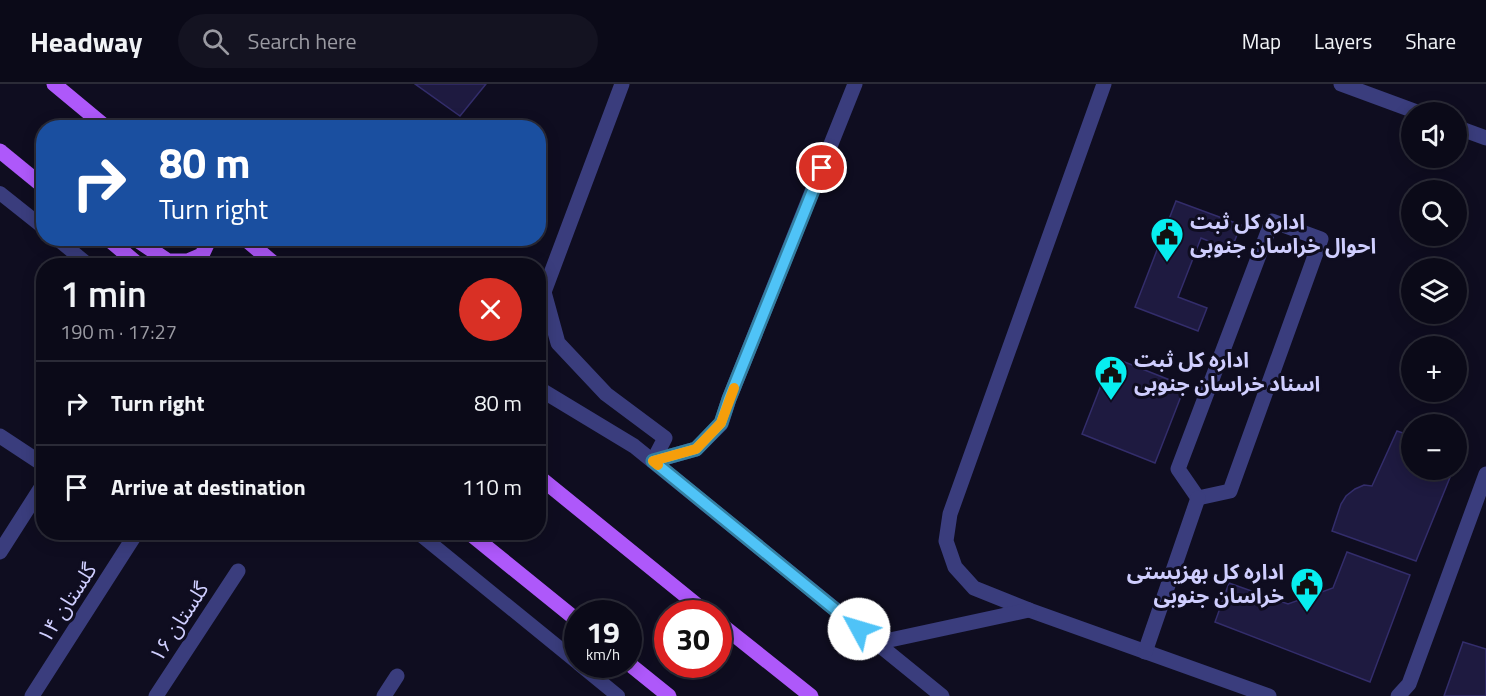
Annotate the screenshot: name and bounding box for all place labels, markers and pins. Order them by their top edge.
pin [796,142,847,193]
place label: اداره کل ثبت احوال خراسان جنوبی [1190,205,1376,261]
public building icon: اداره کل ثبت احوال خراسان جنوبی [1149,216,1185,263]
place label: اداره کل ثبت اسناد خراسان جنوبی [1134,343,1320,399]
public building icon: اداره کل ثبت اسناد خراسان جنوبی [1093,354,1129,401]
place label: اداره کل بهزیستی خراسان جنوبی [1127,555,1284,611]
public building icon: اداره کل بهزیستی خراسان جنوبی [1289,566,1325,613]

